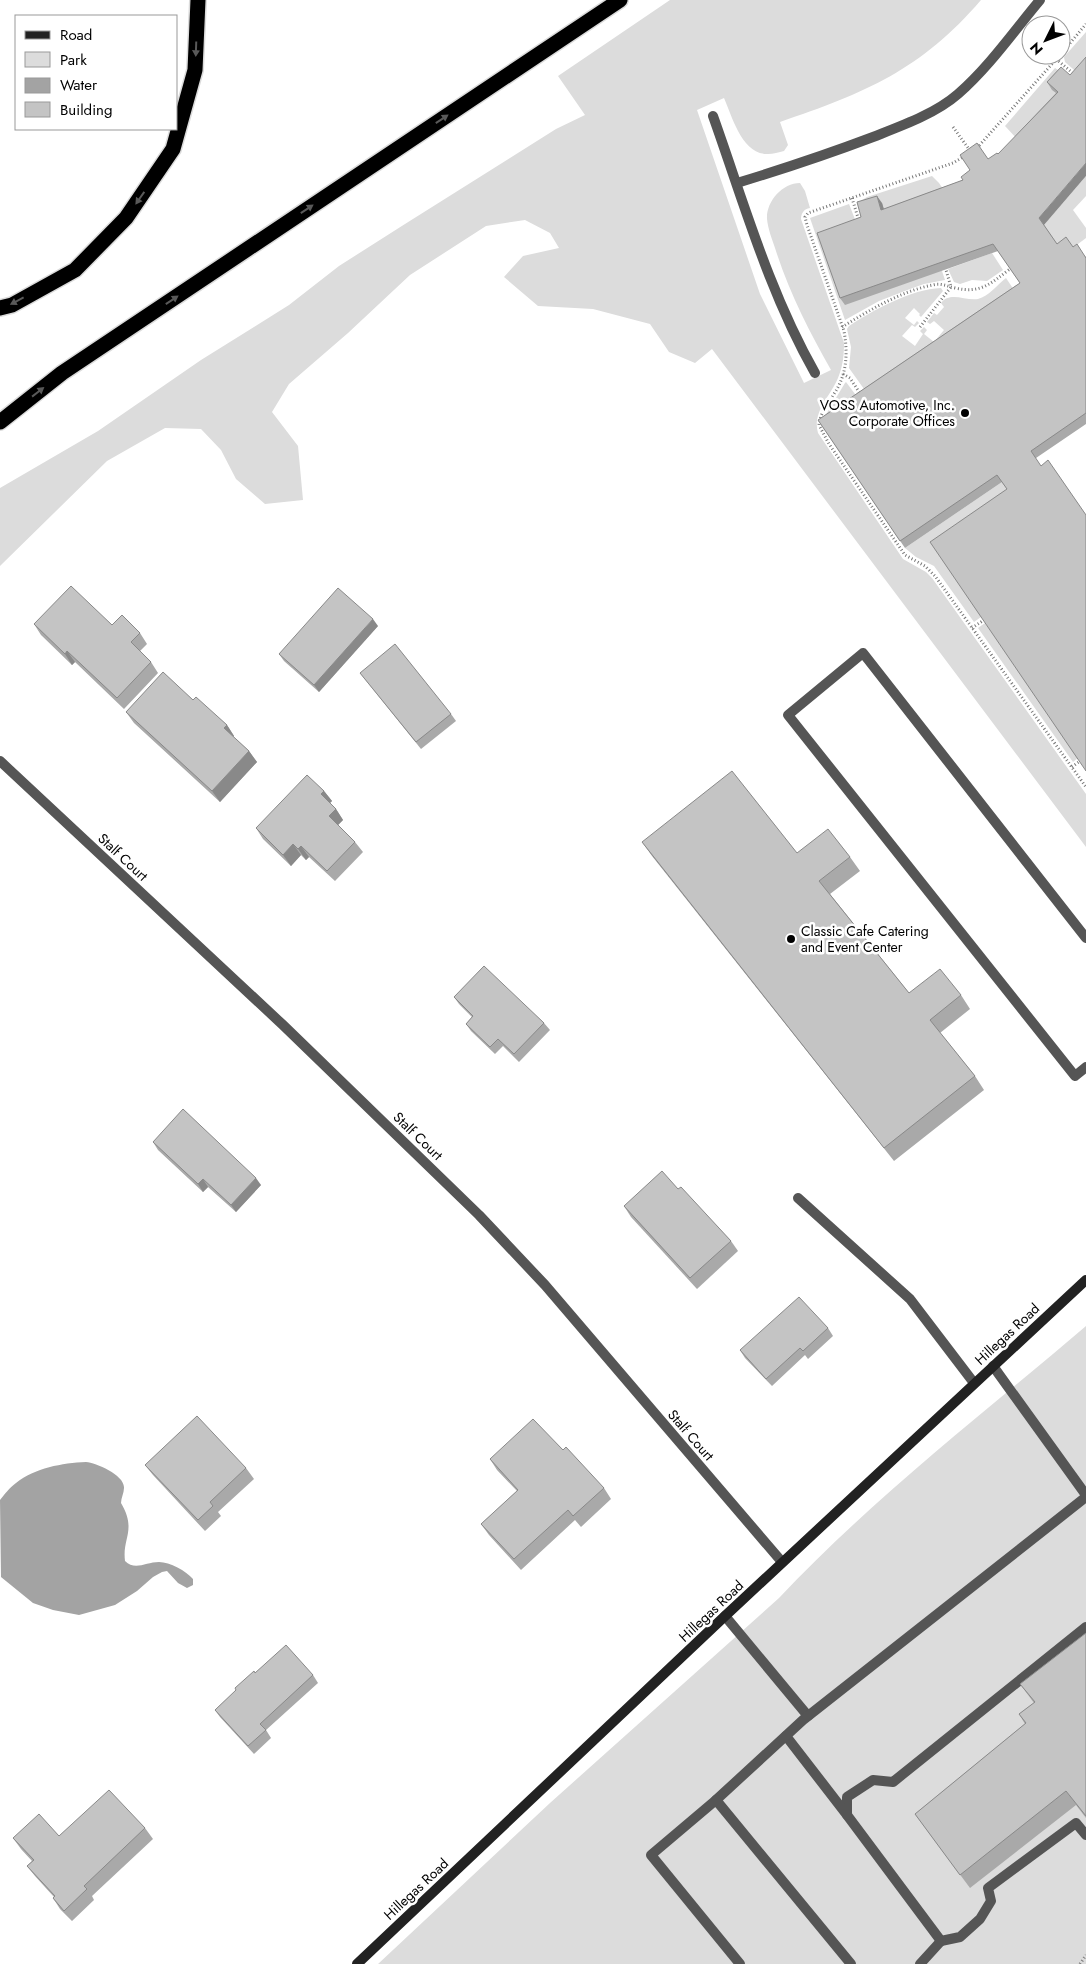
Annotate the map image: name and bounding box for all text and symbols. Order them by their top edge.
legend [15,15,178,130]
north arrow [1021,15,1071,65]
text: Road [60,24,92,46]
text: N [1025,38,1047,60]
one-way arrow [192,41,200,57]
text: Park [60,49,87,71]
text: Water [60,74,98,96]
text: Building [60,99,112,121]
one-way arrow [436,114,449,124]
one-way arrow [135,191,145,204]
one-way arrow [300,205,314,214]
one-way arrow [165,295,179,305]
one-way arrow [10,297,25,305]
one-way arrow [31,387,45,397]
place label: VOSS Automotive, Inc. Corporate Offices [820,395,955,431]
marker: VOSS Automotive, Inc. Corporate Offices [959,407,971,419]
street label: Stalf Court [94,829,153,886]
place label: Classic Cafe Catering and Event Center [801,921,929,957]
marker: Classic Cafe Catering and Event Center [785,933,797,945]
street label: Stalf Court [389,1107,448,1165]
street label: Hillegas Road [970,1299,1044,1369]
street label: Stalf Court [663,1405,719,1465]
street label: Hillegas Road [674,1576,748,1646]
street label: Hillegas Road [379,1854,453,1924]

